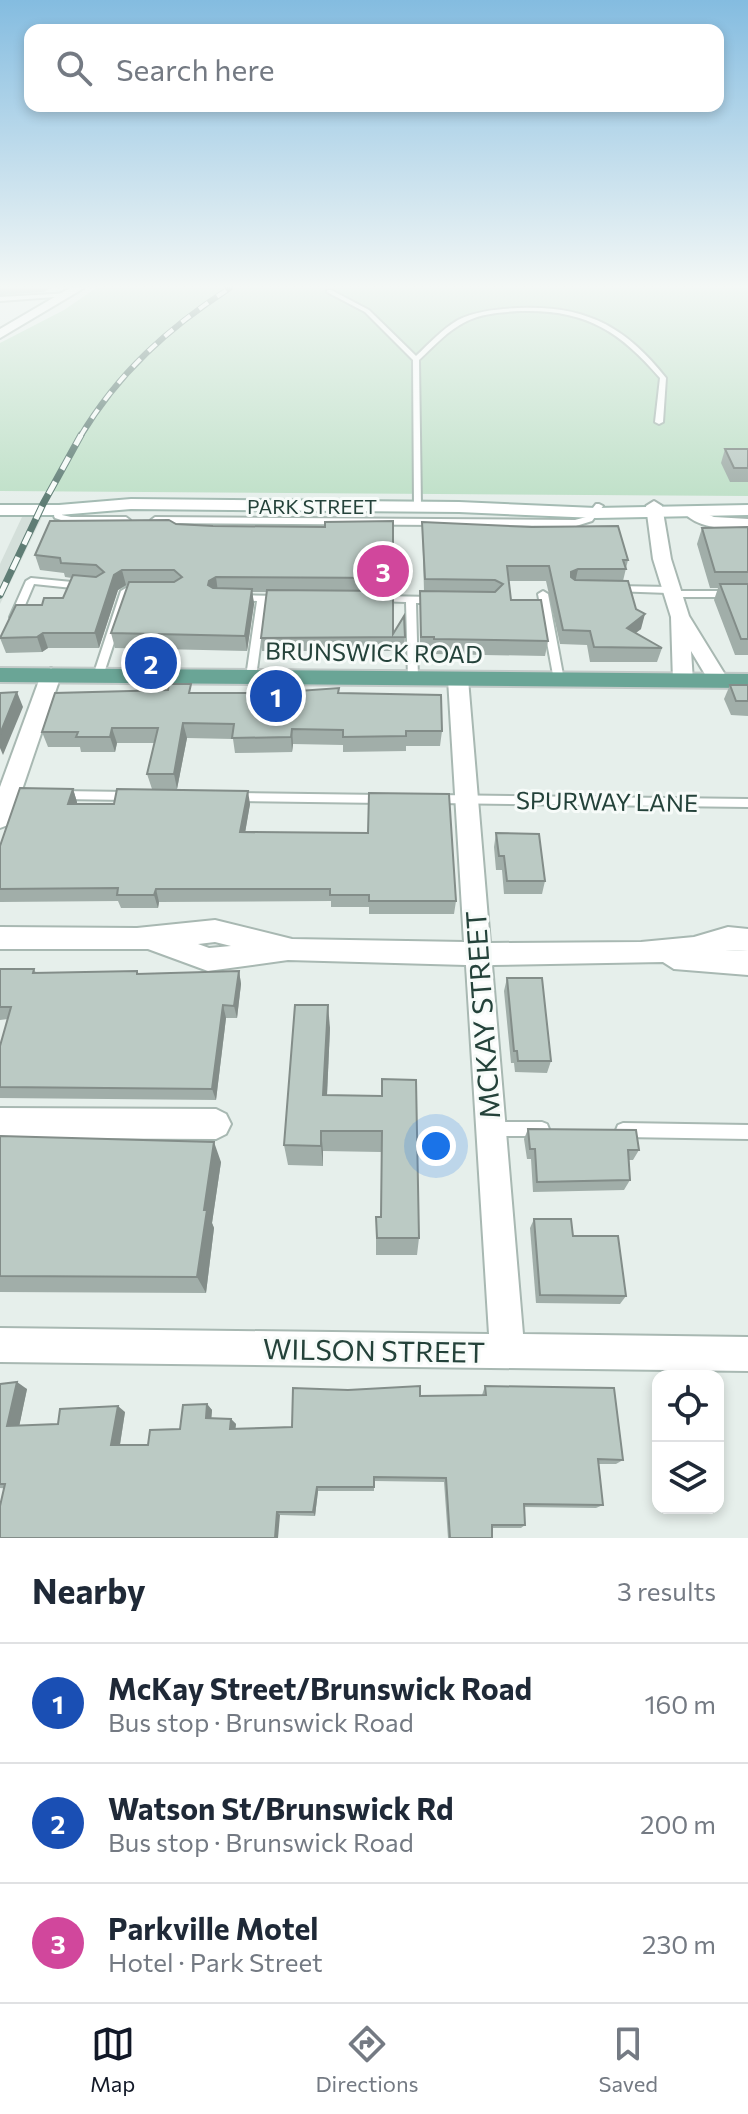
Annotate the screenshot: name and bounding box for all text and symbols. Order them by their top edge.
search box [24,24,724,112]
icon: search [52,46,96,90]
text: Search here [116,50,275,87]
street label: PARK STREET [247,494,377,518]
pin: 3 [357,541,409,601]
pin: 2 [125,633,177,693]
street label: BRUNSWICK ROAD [265,636,483,668]
pin: 1 [250,666,302,726]
street label: SPURWAY LANE [516,785,698,817]
street label: MCKAY STREET [458,910,506,1120]
your location [416,1126,456,1166]
street label: WILSON STREET [263,1331,485,1369]
map controls [652,1370,724,1514]
button: locate [652,1370,724,1442]
button: layers [652,1442,724,1514]
text: Nearby [32,1569,146,1611]
text: 3 results [617,1575,716,1606]
text: McKay Street/Brunswick Road [108,1669,532,1706]
text: 1 [52,1688,64,1719]
text: 160 m [644,1688,716,1719]
text: Bus stop · Brunswick Road [108,1706,414,1737]
text: Watson St/Brunswick Rd [108,1789,454,1826]
text: 2 [51,1808,65,1839]
text: 200 m [640,1808,716,1839]
text: Bus stop · Brunswick Road [108,1826,414,1857]
text: Parkville Motel [108,1909,318,1946]
text: 3 [50,1928,66,1959]
text: 230 m [642,1928,716,1959]
text: Hotel · Park Street [108,1946,323,1977]
tab: Map [90,2022,135,2097]
tab: Directions [315,2022,419,2097]
tab: Saved [599,2022,658,2097]

